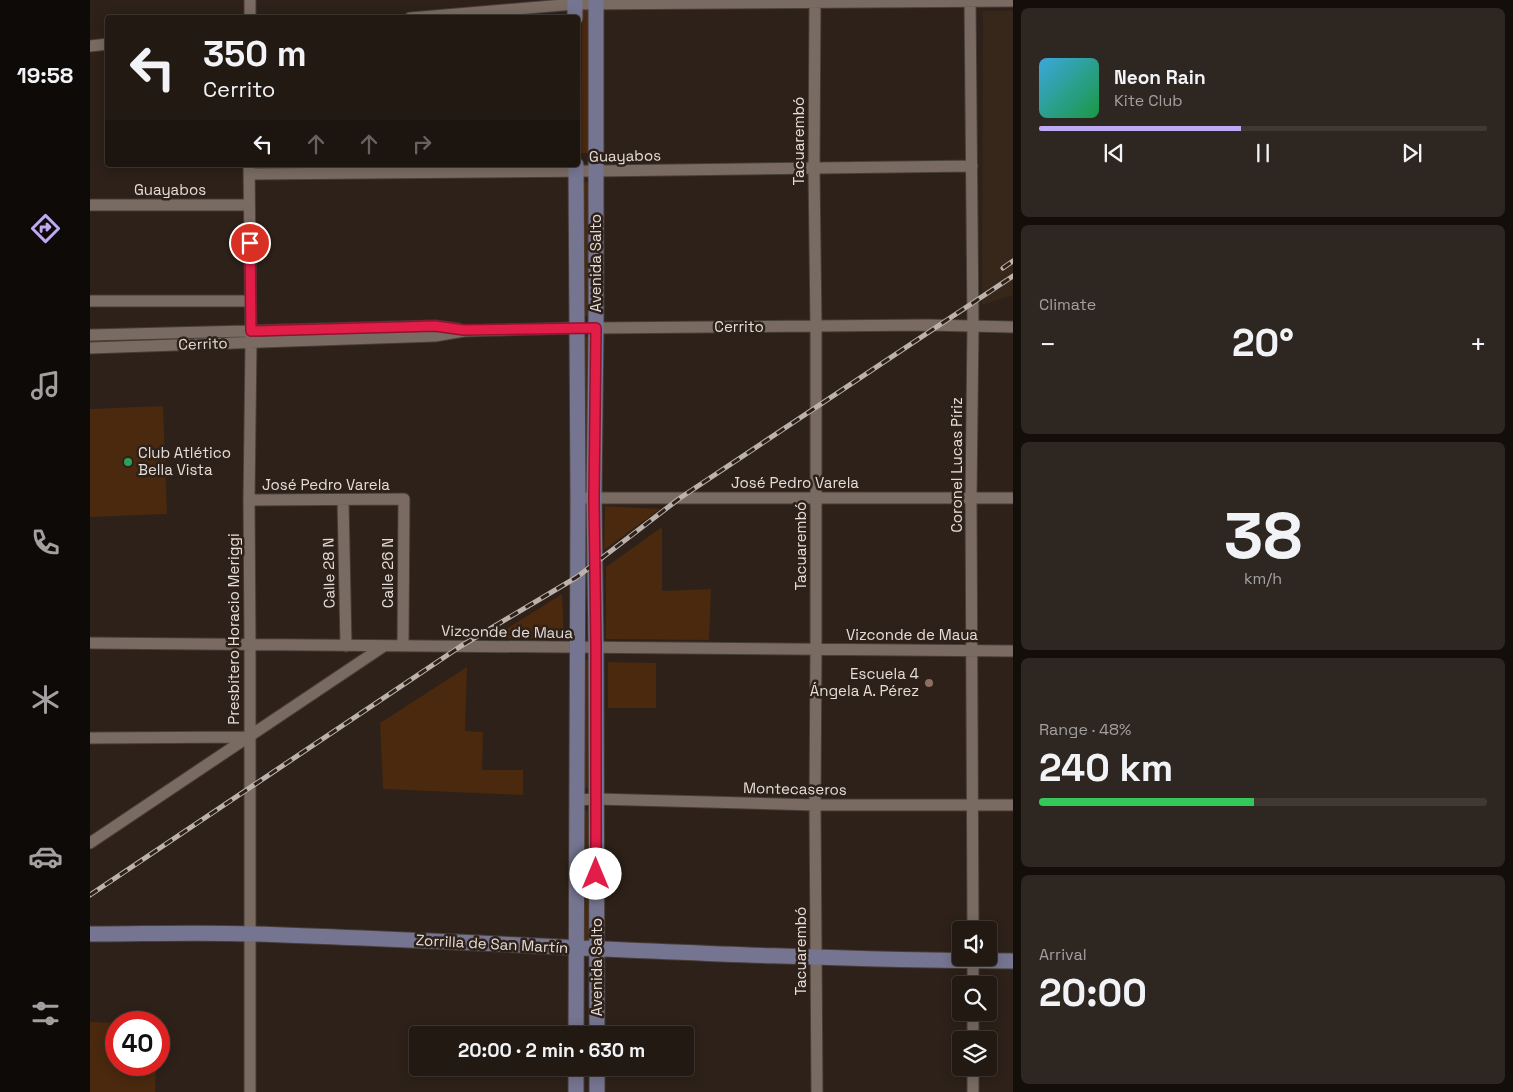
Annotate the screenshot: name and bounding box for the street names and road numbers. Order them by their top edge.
street label: Tacuarembó [789,97,808,185]
street label: Guayabos [589,145,661,166]
street label: Guayabos [134,180,206,199]
street label: Avenida Salto [586,214,605,312]
street label: Cerrito [714,317,764,336]
street label: Cerrito [178,333,228,354]
street label: Coronel Lucas Píriz [947,397,966,533]
street label: José Pedro Varela [731,473,859,492]
street label: José Pedro Varela [262,475,390,494]
street label: Tacuarembó [791,502,810,590]
street label: Presbítero Horacio Meriggi [224,533,243,725]
street label: Calle 28 N [318,538,339,608]
street label: Calle 26 N [378,538,397,608]
street label: Vizconde de Maua [441,621,573,642]
street label: Vizconde de Maua [846,625,978,644]
street label: Montecaseros [743,778,847,799]
street label: Tacuarembó [791,907,810,995]
street label: Avenida Salto [587,918,606,1016]
street label: Zorrilla de San Martín [415,930,569,957]

